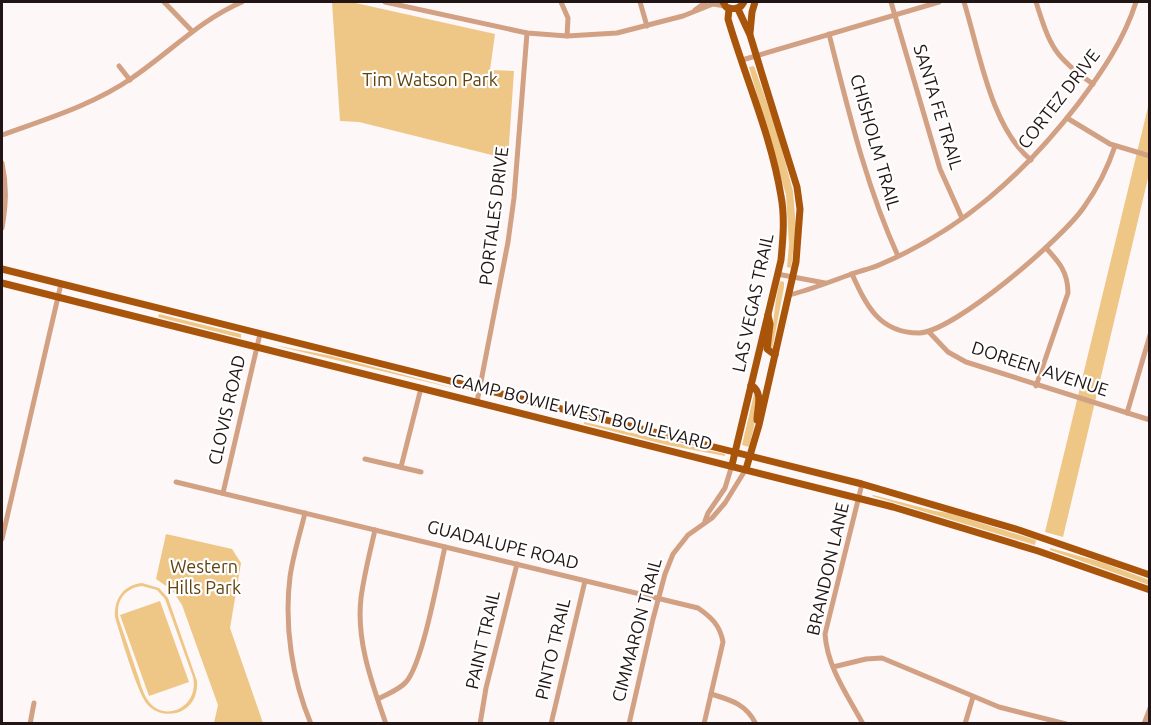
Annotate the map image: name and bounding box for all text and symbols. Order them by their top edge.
street label: SANTA FE TRAIL [910,42,967,172]
street label: CORTEZ DRIVE [1013,45,1103,152]
park label: Tim Watson Park [362,69,498,89]
street label: CHISHOLM TRAIL [847,72,905,212]
street label: PORTALES DRIVE [475,145,511,286]
street label: LAS VEGAS TRAIL [728,232,776,374]
street label: DOREEN AVENUE [969,337,1111,400]
street label: CLOVIS ROAD [204,353,248,467]
street label: CAMP BOWIE WEST BOULEVARD [450,369,715,453]
street label: BRANDON LANE [802,500,852,637]
street label: GUADALUPE ROAD [425,515,581,573]
park label: Western Hills Park [167,556,241,597]
street label: CIMMARON TRAIL [607,556,665,704]
street label: PAINT TRAIL [461,589,503,691]
street label: PINTO TRAIL [531,596,573,701]

